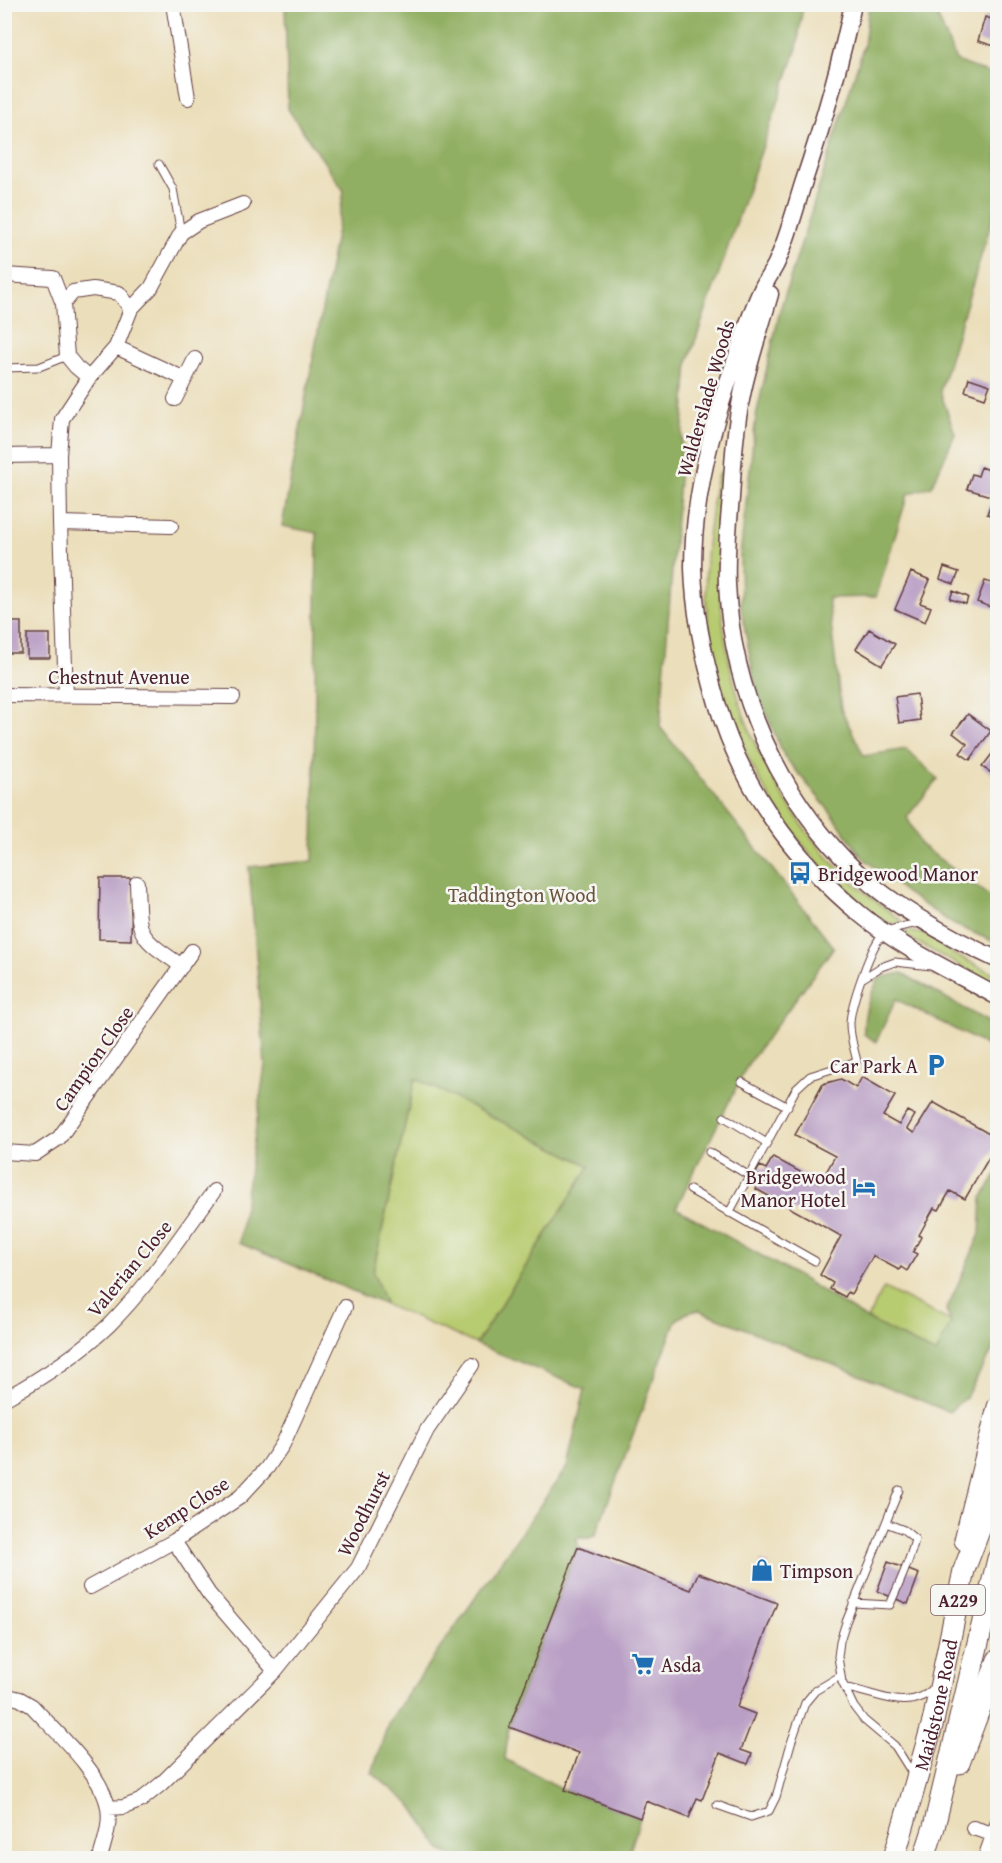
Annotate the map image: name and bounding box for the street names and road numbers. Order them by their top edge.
street label: Walderslade Woods [669,316,741,480]
street label: Chestnut Avenue [48,662,190,691]
street label: Campion Close [46,999,140,1117]
street label: Valerian Close [80,1213,178,1323]
street label: Woodhurst [329,1465,397,1561]
street label: Kemp Close [138,1468,234,1546]
road number: A229 [931,1585,985,1615]
street label: Maidstone Road [905,1636,964,1774]

